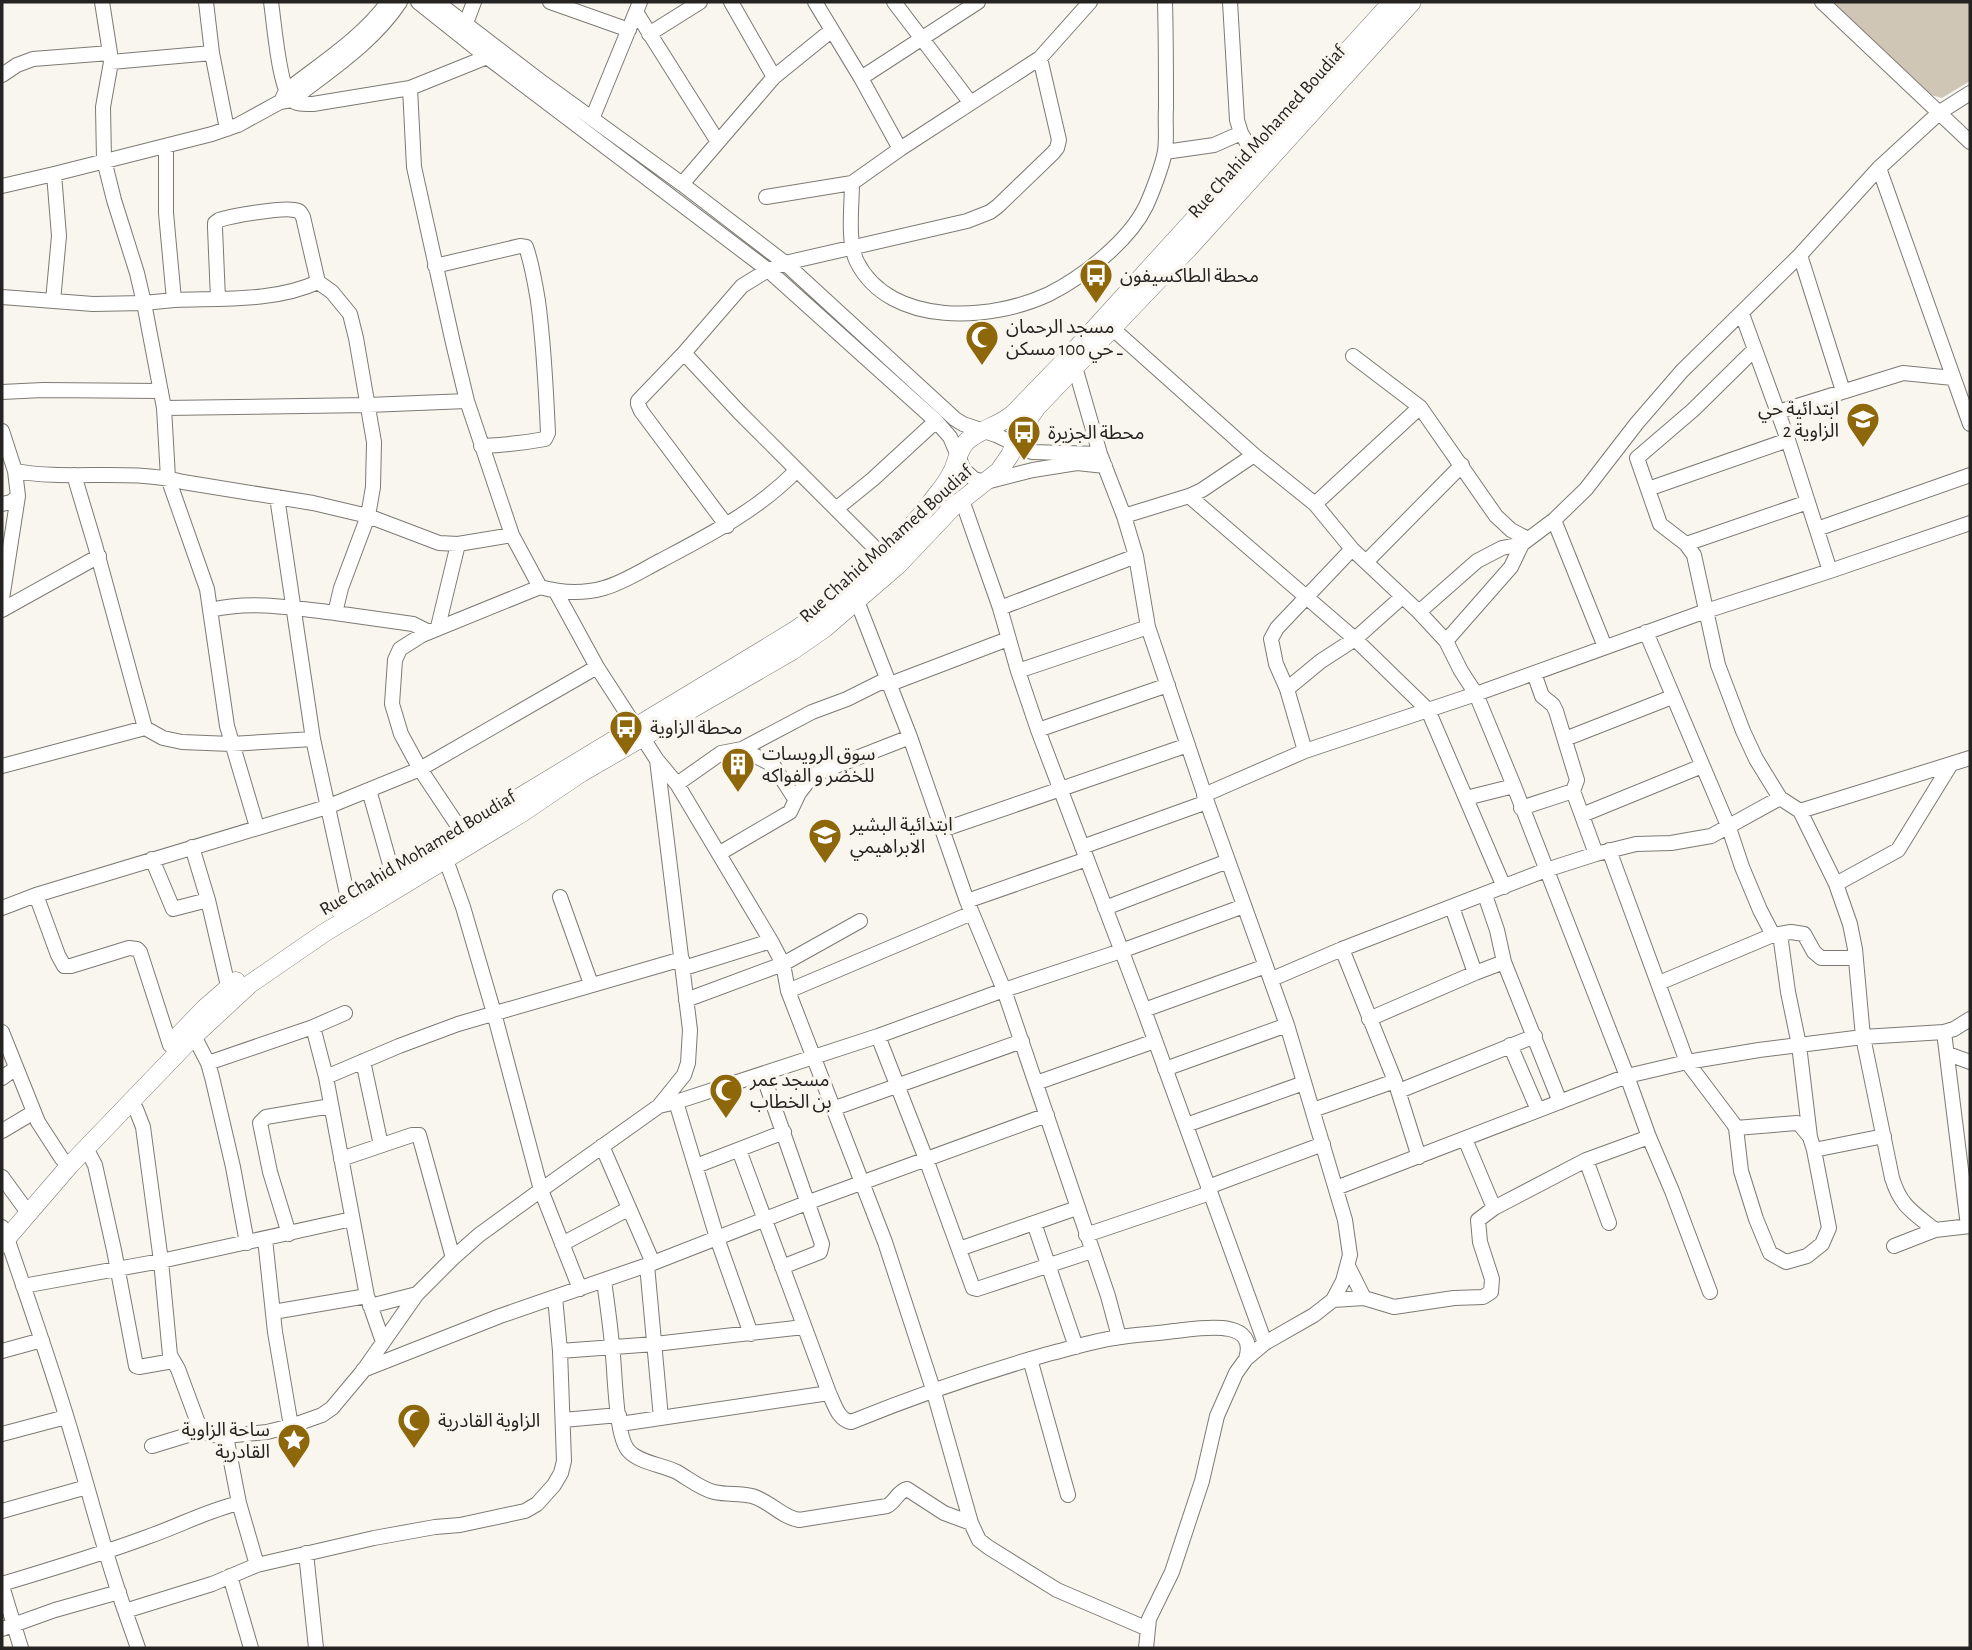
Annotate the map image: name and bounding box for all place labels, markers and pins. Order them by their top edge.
bus stop icon: محطة الطاكسيفون [1077,256,1115,305]
place label: محطة الطاكسيفون [1120,267,1259,287]
mosque icon: مسجد الرحمان ـ حي 100 مسكن [963,318,1001,367]
place label: مسجد الرحمان ـ حي 100 مسكن [1006,318,1124,363]
place label: ابتدائية حي الزاوية 2 [1758,400,1839,442]
school or university icon: ابتدائية حي الزاوية 2 [1844,400,1882,449]
bus stop icon: محطة الجزيرة [1005,413,1043,462]
place label: محطة الجزيرة [1048,424,1145,444]
bus stop icon: محطة الزاوية [607,708,645,757]
place label: محطة الزاوية [650,719,742,739]
building icon: سوق الرويسات للخضر و الفواكه [719,745,757,794]
place label: سوق الرويسات للخضر و الفواكه [762,745,875,787]
school or university icon: ابتدائية البشير الابراهيمي [806,816,844,865]
place label: ابتدائية البشير الابراهيمي [849,816,953,861]
mosque icon: مسجد عمر بن الخطاب [707,1071,745,1120]
place label: مسجد عمر بن الخطاب [749,1071,832,1113]
mosque icon: الزاوية القادرية [395,1401,433,1450]
place label: الزاوية القادرية [438,1412,540,1432]
place label: ساحة الزاوية القادرية [182,1421,270,1463]
place icon: ساحة الزاوية القادرية [275,1421,313,1470]

